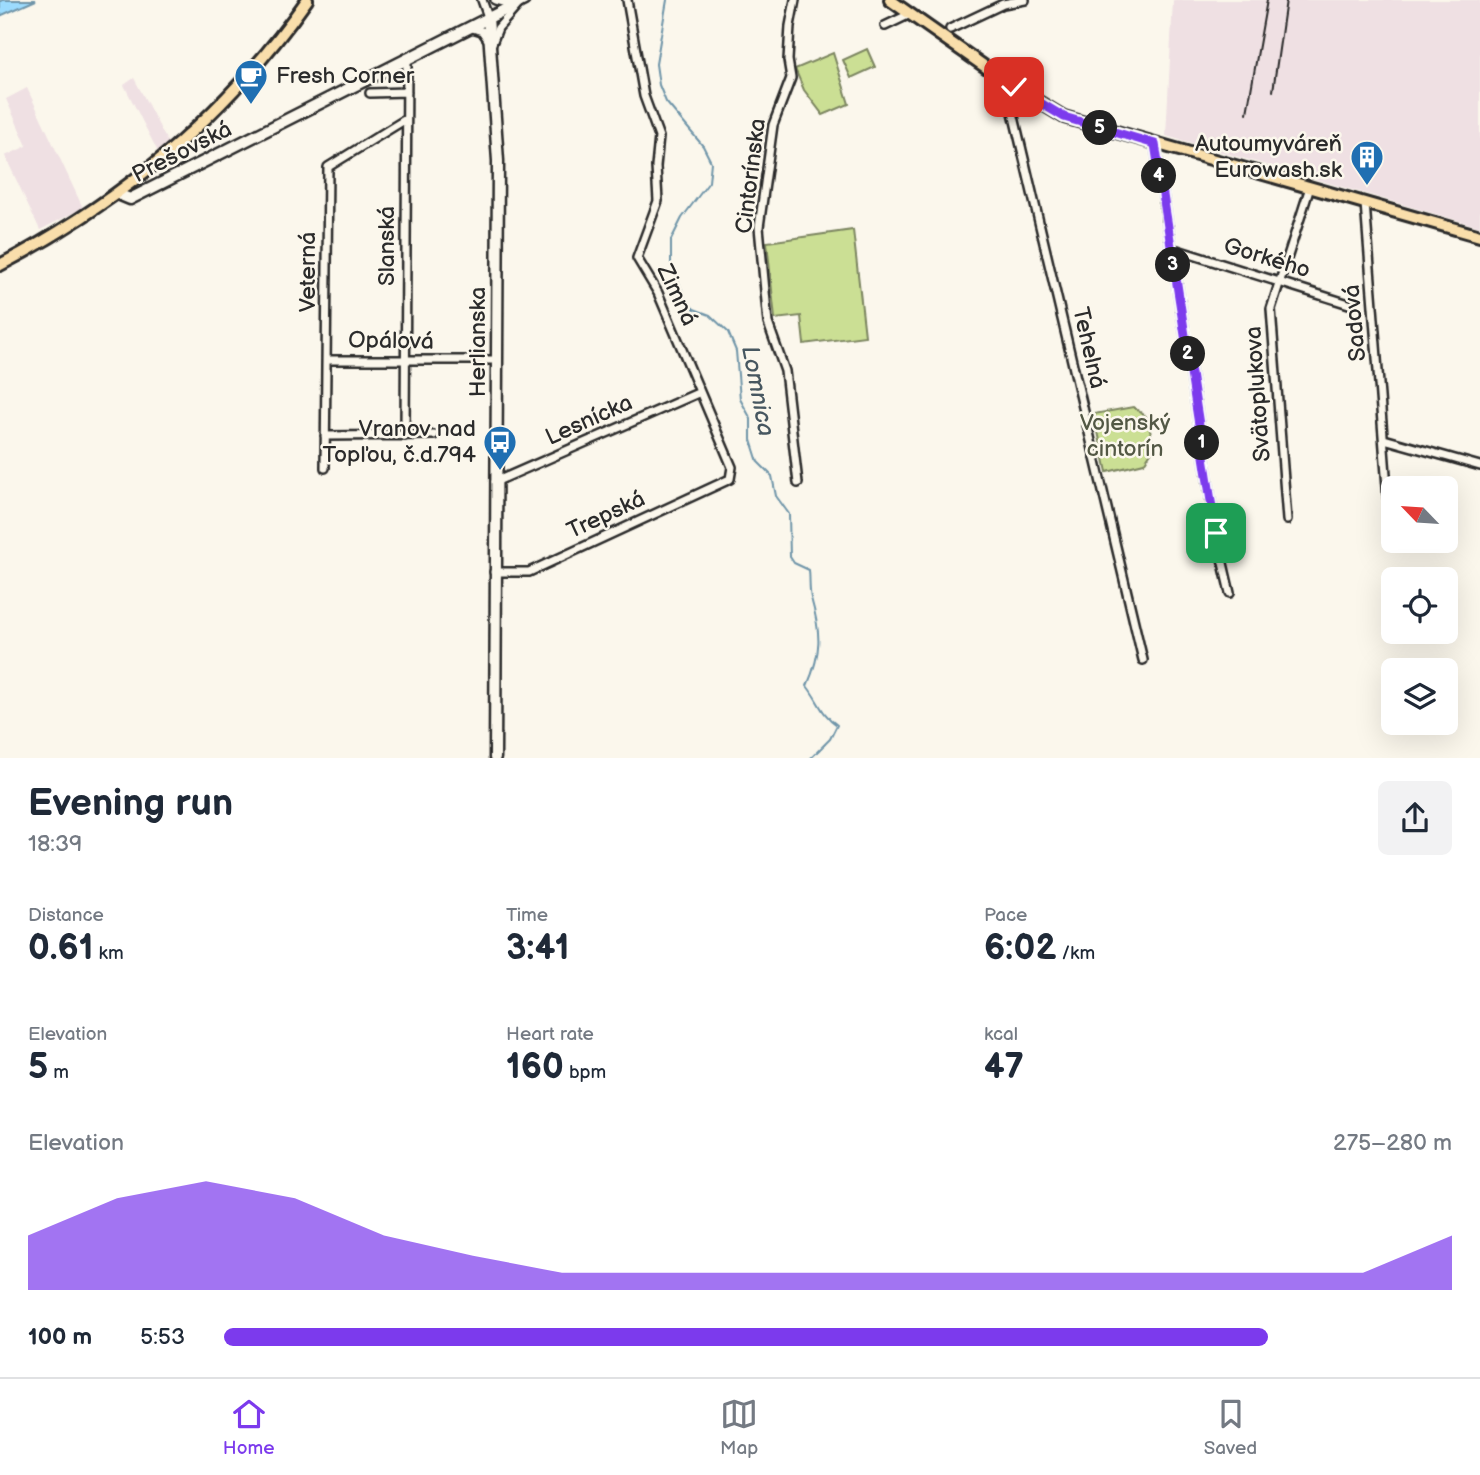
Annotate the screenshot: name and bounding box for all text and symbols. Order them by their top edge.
cafe icon: Fresh Corner [232,57,270,106]
pin [984,57,1044,117]
place label: Fresh Corner [276,62,415,90]
icon: check [995,68,1033,106]
pin: 5 [1082,110,1118,146]
street label: Prešovská [128,115,236,189]
text: 5 [1094,116,1105,139]
street label: Cintorínska [730,117,772,235]
place label: Autoumyváreň Eurowash.sk [1195,130,1343,184]
building icon: Autoumyváreň Eurowash.sk [1348,138,1386,187]
pin: 4 [1142,158,1176,194]
text: 4 [1153,164,1164,187]
street label: Slanská [373,206,401,286]
street label: Veterná [294,232,322,312]
street label: Gorkého [1220,232,1314,284]
pin: 3 [1156,247,1190,282]
text: 3 [1167,253,1178,276]
street label: Zimná [650,259,703,330]
street label: Sadová [1338,284,1372,362]
street label: Herlianska [464,287,492,397]
street label: Tehelná [1066,305,1112,391]
street label: Svätoplukova [1239,325,1277,463]
street label: Opálová [348,326,434,356]
pin: 2 [1170,336,1206,372]
text: 2 [1182,342,1193,365]
water label: Lomnica [735,343,781,439]
street label: Lesnícka [541,388,637,452]
park label: Vojenský cintorín [1080,409,1171,463]
place label: Vranov nad Topľou, č.d.794 [323,415,476,469]
bus stop icon: Vranov nad Topľou, č.d.794 [481,423,519,472]
pin: 1 [1184,426,1220,460]
text: 1 [1198,431,1206,454]
north arrow [1381,476,1458,553]
map controls [1381,476,1458,735]
street label: Trepská [563,485,649,545]
pin [1186,503,1246,563]
icon: arrive [1197,514,1235,552]
button: locate [1381,567,1458,644]
button: layers [1381,658,1458,735]
text: Evening run [28,781,233,826]
button: share [1378,781,1452,855]
text: 18:39 [28,830,82,858]
text: Distance [28,904,104,927]
text: Time [506,904,548,927]
text: Pace [984,904,1027,927]
text: 0.61 [28,927,93,970]
text: 3:41 [506,927,570,970]
text: 6:02 [984,927,1056,970]
text: km [93,942,124,965]
text: /km [1056,942,1095,965]
text: Elevation [28,1023,107,1046]
text: Heart rate [506,1023,594,1046]
text: kcal [984,1023,1018,1046]
text: 5 [28,1046,48,1089]
text: 160 [506,1046,564,1089]
text: 47 [984,1046,1024,1089]
text: m [48,1061,69,1084]
text: bpm [564,1061,606,1084]
text: Elevation [28,1129,124,1157]
text: 275–280 m [1333,1129,1452,1157]
text: 100 m [28,1323,92,1351]
text: 5:53 [140,1323,185,1351]
tab: Home [223,1395,274,1460]
tab: Map [720,1395,758,1460]
tab: Saved [1204,1395,1257,1460]

